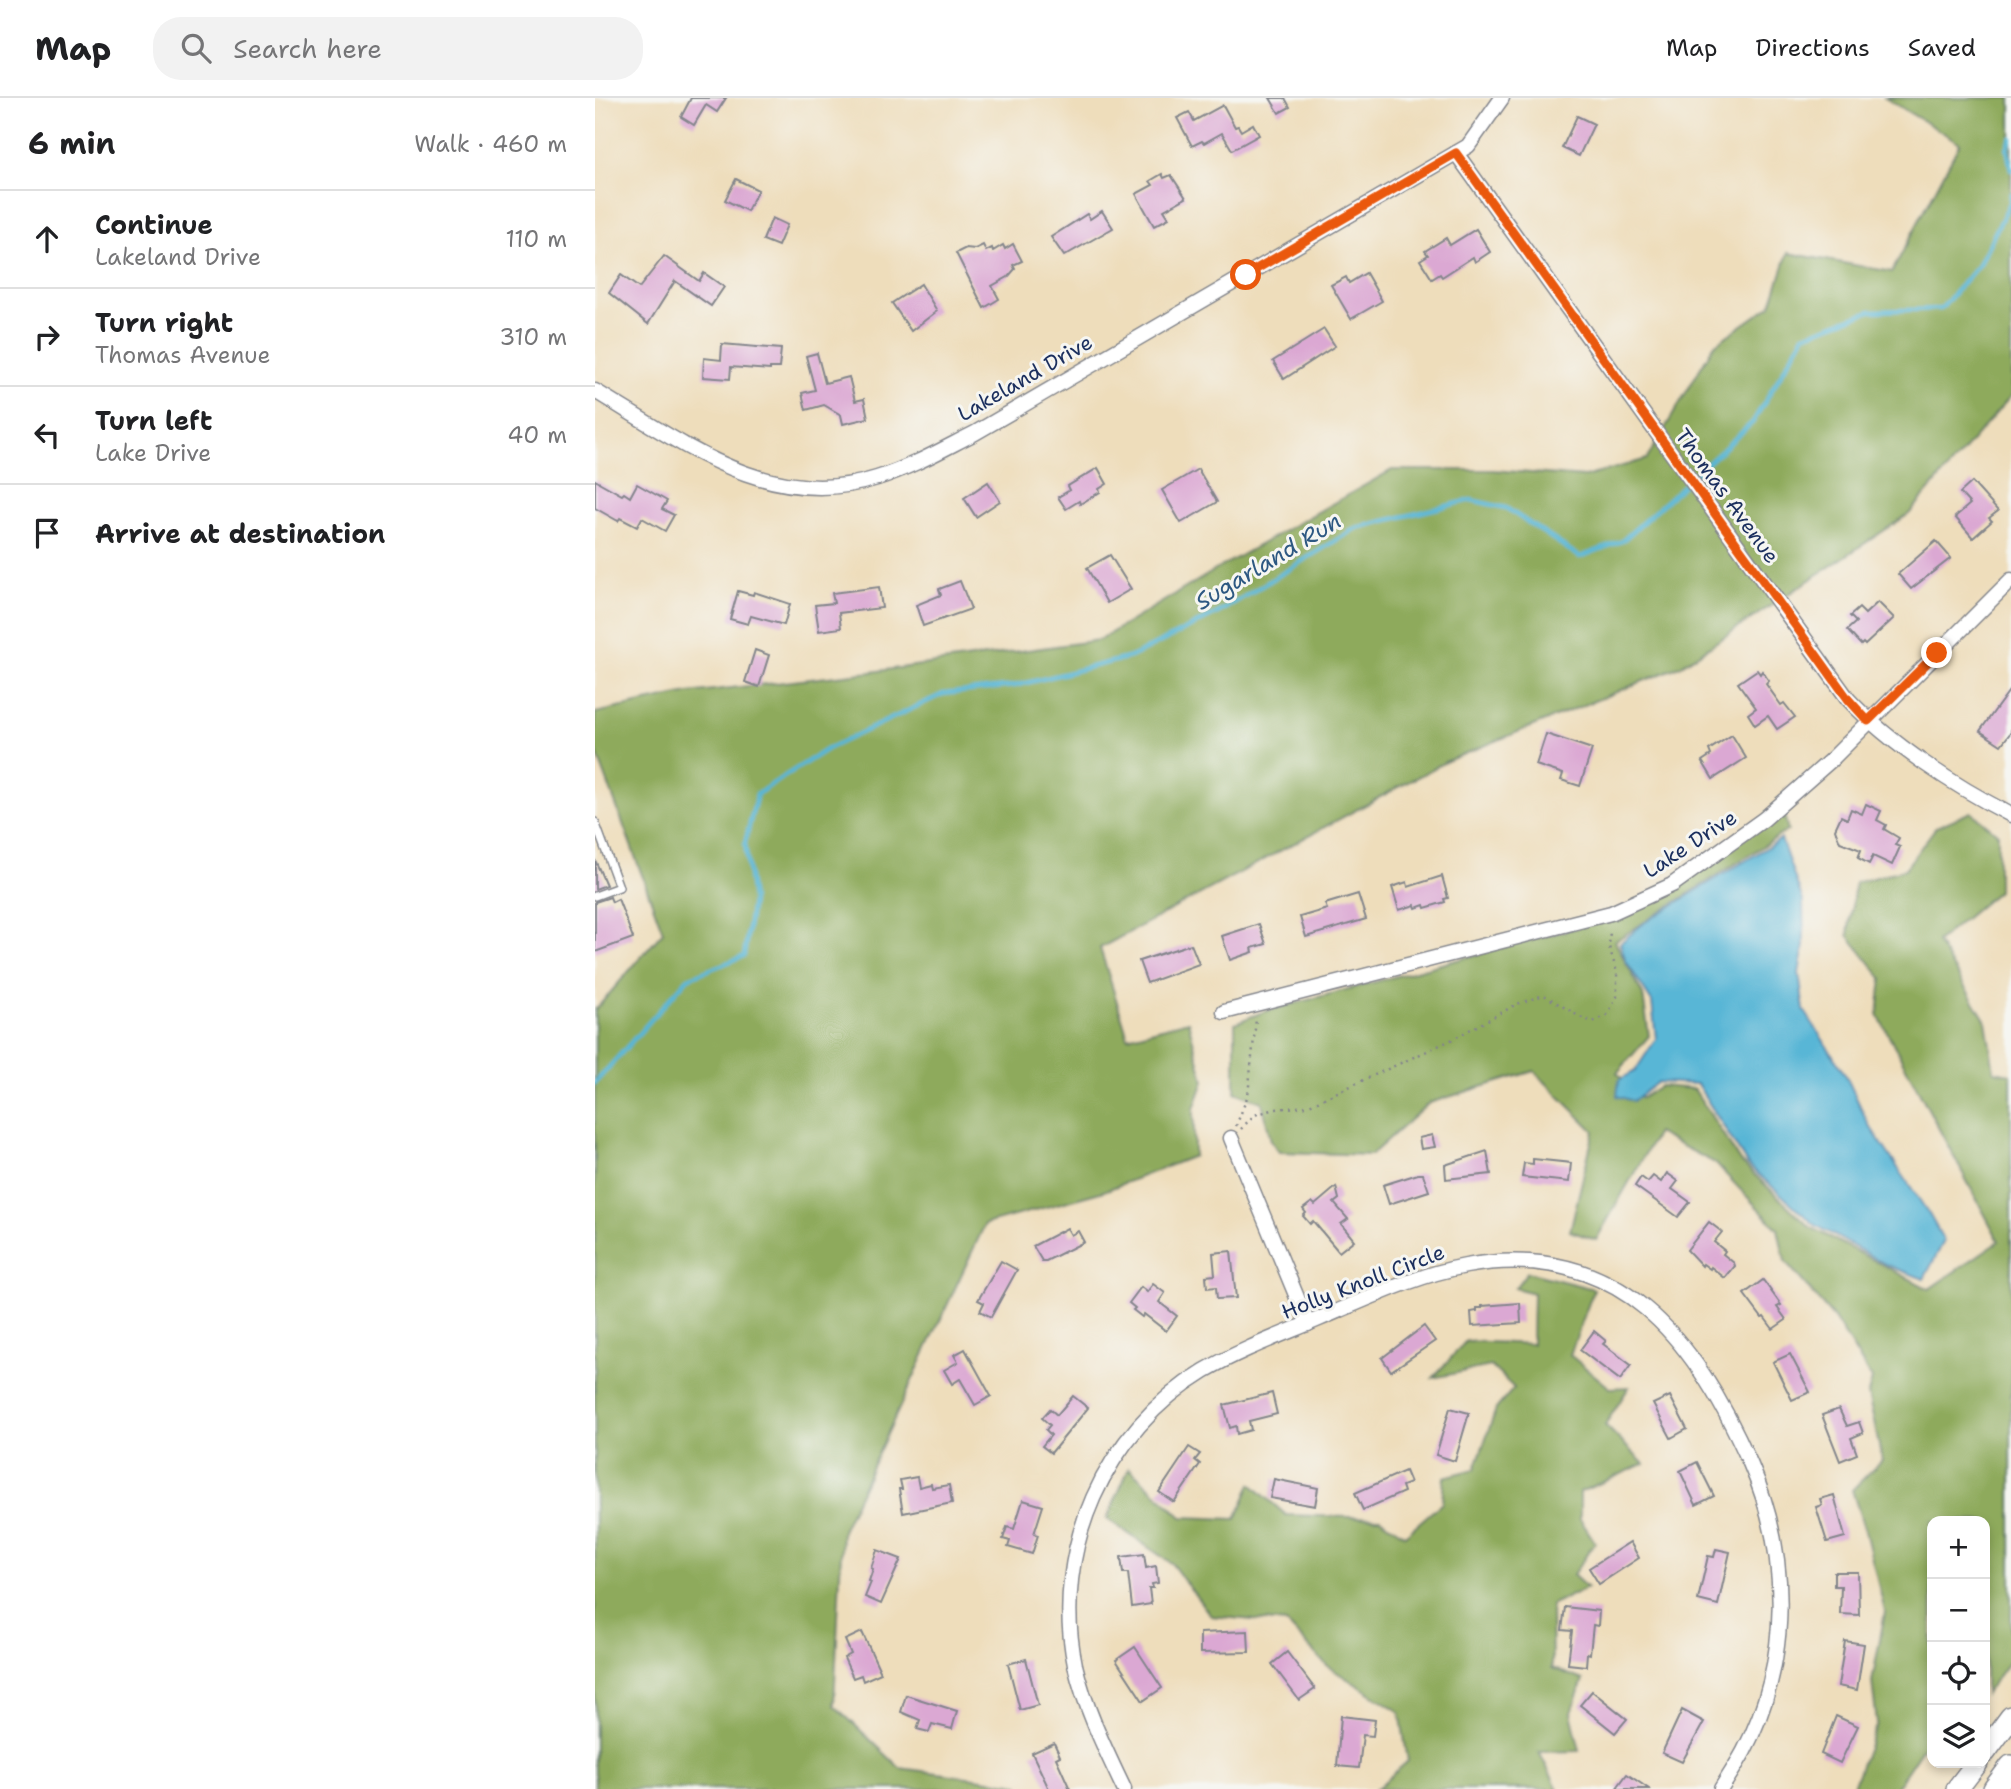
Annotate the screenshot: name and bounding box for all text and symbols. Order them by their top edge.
search box [153,17,643,80]
text: Map [35,26,111,71]
icon: search [177,29,215,67]
text: Search here [233,31,382,66]
text: Map [1666,32,1717,64]
text: Directions [1755,32,1870,64]
text: Saved [1908,32,1976,64]
text: 6 min [28,123,115,164]
text: Walk · 460 m [414,129,567,159]
text: Continue [95,207,213,242]
icon: ahead [28,220,66,258]
text: 110 m [505,224,567,254]
text: Lakeland Drive [95,242,261,272]
route start [1230,259,1261,290]
text: Turn right [95,305,233,340]
icon: right [28,318,66,356]
text: 310 m [499,322,567,352]
street label: Lakeland Drive [952,328,1098,428]
text: Thomas Avenue [95,340,271,370]
text: Turn left [95,403,212,438]
icon: left [28,416,66,454]
text: 40 m [507,420,567,450]
street label: Thomas Avenue [1669,423,1785,569]
text: Lake Drive [95,438,211,468]
water label: Sugarland Run [1189,506,1347,616]
icon: arrive [28,514,66,552]
text: Arrive at destination [95,516,385,551]
route end [1921,637,1952,668]
street label: Lake Drive [1638,803,1742,885]
street label: Holly Knoll Circle [1277,1238,1449,1326]
map controls [1927,1516,1990,1768]
button: + [1927,1516,1990,1579]
button: − [1927,1579,1990,1642]
button: locate [1927,1642,1990,1705]
button: layers [1927,1705,1990,1768]

